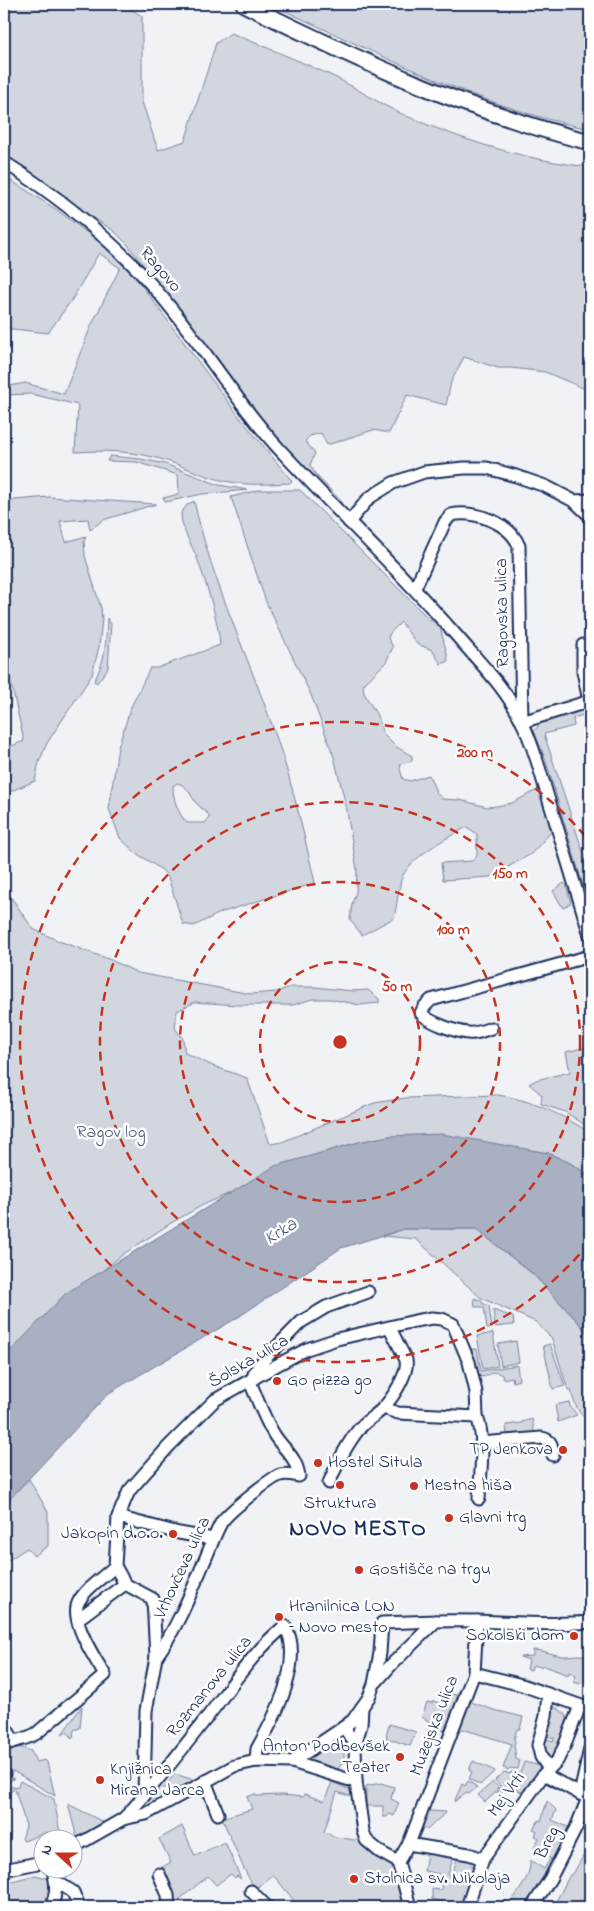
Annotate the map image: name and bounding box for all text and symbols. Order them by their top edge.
street label: Ragovo [132,241,187,299]
street label: Ragovska ulica [489,558,518,668]
text: 200 m [456,742,493,764]
text: 150 m [492,863,528,885]
text: 100 m [436,919,470,941]
text: 50 m [382,976,413,998]
centre of rings [331,1033,349,1051]
park label: Ragov log [76,1120,146,1147]
water label: Krka [260,1211,303,1252]
street label: Šolska ulica [204,1329,294,1395]
place label: Go pizza go [287,1368,372,1395]
marker: Go pizza go [271,1375,283,1387]
place label: TP Jenkova [469,1437,553,1463]
marker: TP Jenkova [557,1444,569,1456]
place label: Hostel Situla [328,1450,422,1476]
marker: Hostel Situla [312,1457,324,1469]
place label: Mestna hiša [424,1473,512,1499]
marker: Struktura [334,1479,346,1491]
marker: Mestna hiša [408,1480,420,1492]
place label: Struktura [304,1491,376,1517]
place label: Glavni trg [459,1505,526,1532]
marker: Glavni trg [443,1512,455,1524]
street label: Vrhovčeva ulica [147,1513,218,1624]
district label: NOVO MESTO [289,1514,427,1546]
place label: Jakopin d.o.o. [61,1521,163,1547]
marker: Jakopin d.o.o. [167,1528,179,1540]
place label: Gostišče na trgu [369,1557,491,1584]
marker: Gostišče na trgu [353,1564,365,1576]
place label: Hranilnica LON – Novo mesto [289,1594,395,1641]
marker: Hranilnica LON – Novo mesto [273,1611,285,1623]
place label: Sokolski dom [466,1623,564,1649]
marker: Sokolski dom [568,1630,580,1642]
street label: Rozmanova ulica [161,1631,259,1743]
street label: Muzejska ulica [404,1672,466,1780]
place label: Anton Podbevšek Teater [263,1734,390,1781]
marker: Anton Podbevšek Teater [394,1751,406,1763]
place label: Knjižnica Mirana Jarca [110,1757,204,1804]
street label: Mej Vrti [482,1767,532,1823]
marker: Knjižnica Mirana Jarca [94,1774,106,1786]
street label: Breg [528,1822,568,1865]
north arrow [32,1828,82,1878]
text: N [36,1842,59,1858]
place label: Stolnica sv. Nikolaja [364,1866,510,1892]
marker: Stolnica sv. Nikolaja [348,1873,360,1885]

